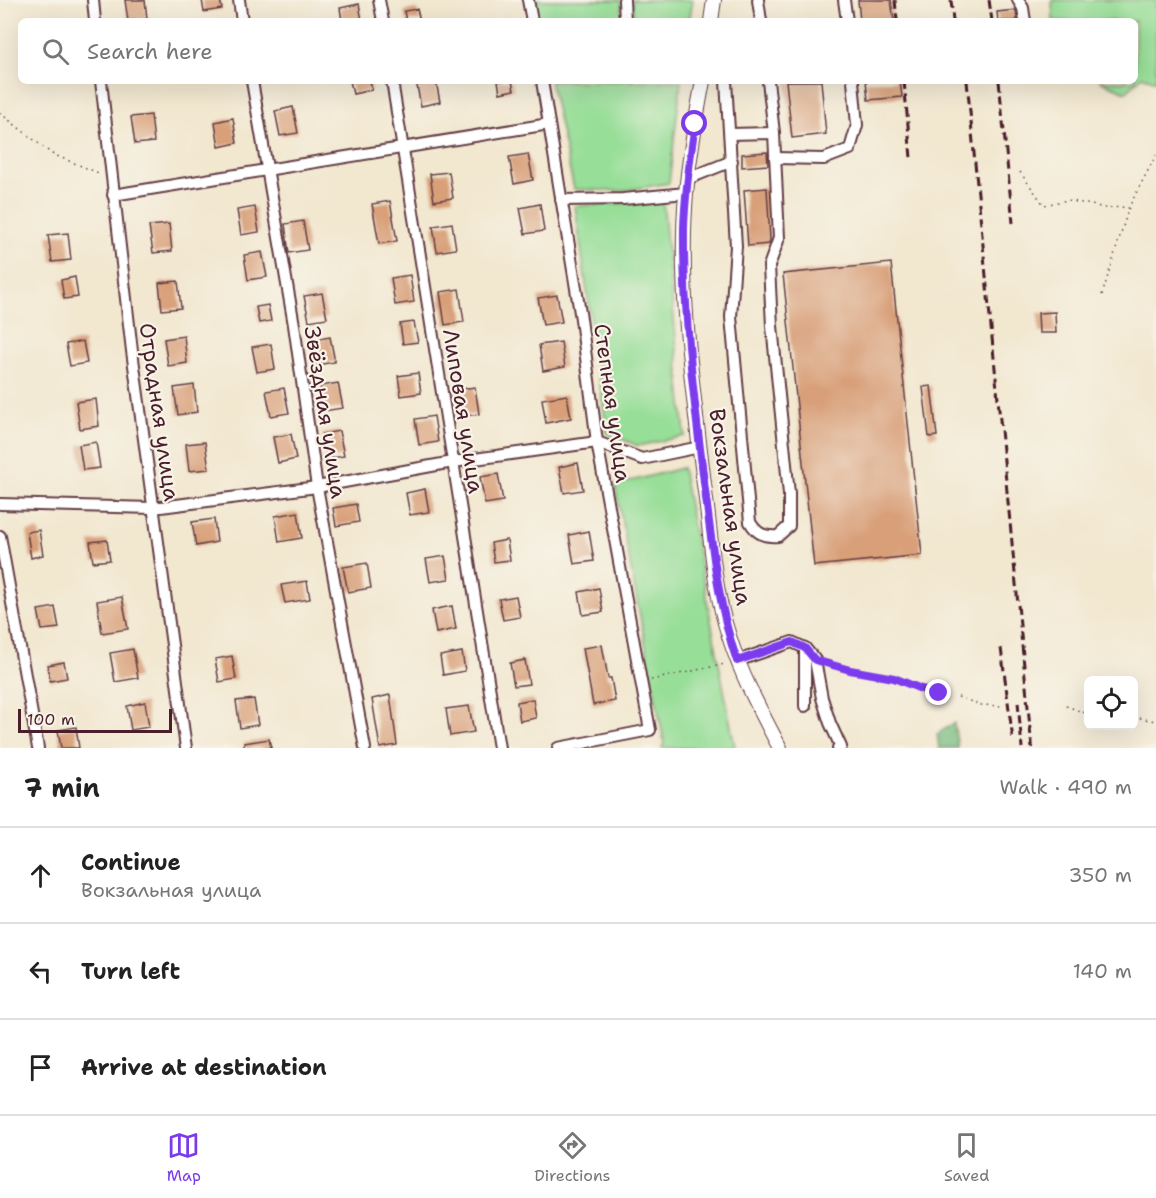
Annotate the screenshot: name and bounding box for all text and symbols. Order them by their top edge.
search box [18,18,1138,84]
icon: search [39,35,72,68]
text: Search here [87,37,213,66]
route start [681,110,707,136]
street label: Отрадная улица [133,321,186,503]
street label: Степная улица [587,322,638,485]
street label: Звёздная улица [298,324,353,501]
street label: Липовая улица [436,327,491,496]
street label: Вокзальная улица [702,407,759,608]
map controls [1084,676,1138,730]
button: locate [1084,676,1138,730]
route end [925,679,951,705]
scale bar [18,706,172,734]
text: 100 m [27,709,75,730]
text: 7 min [24,770,100,805]
text: Walk · 490 m [1000,774,1132,800]
text: Continue [81,848,181,877]
icon: ahead [24,859,57,892]
text: 350 m [1068,862,1132,888]
text: Вокзальная улица [81,877,261,903]
icon: left [24,955,57,988]
text: Turn left [81,957,180,986]
text: 140 m [1073,958,1132,984]
icon: arrive [24,1051,57,1084]
text: Arrive at destination [81,1053,327,1082]
tab: Map [167,1129,201,1186]
tab: Directions [534,1129,611,1186]
tab: Saved [944,1129,989,1186]

